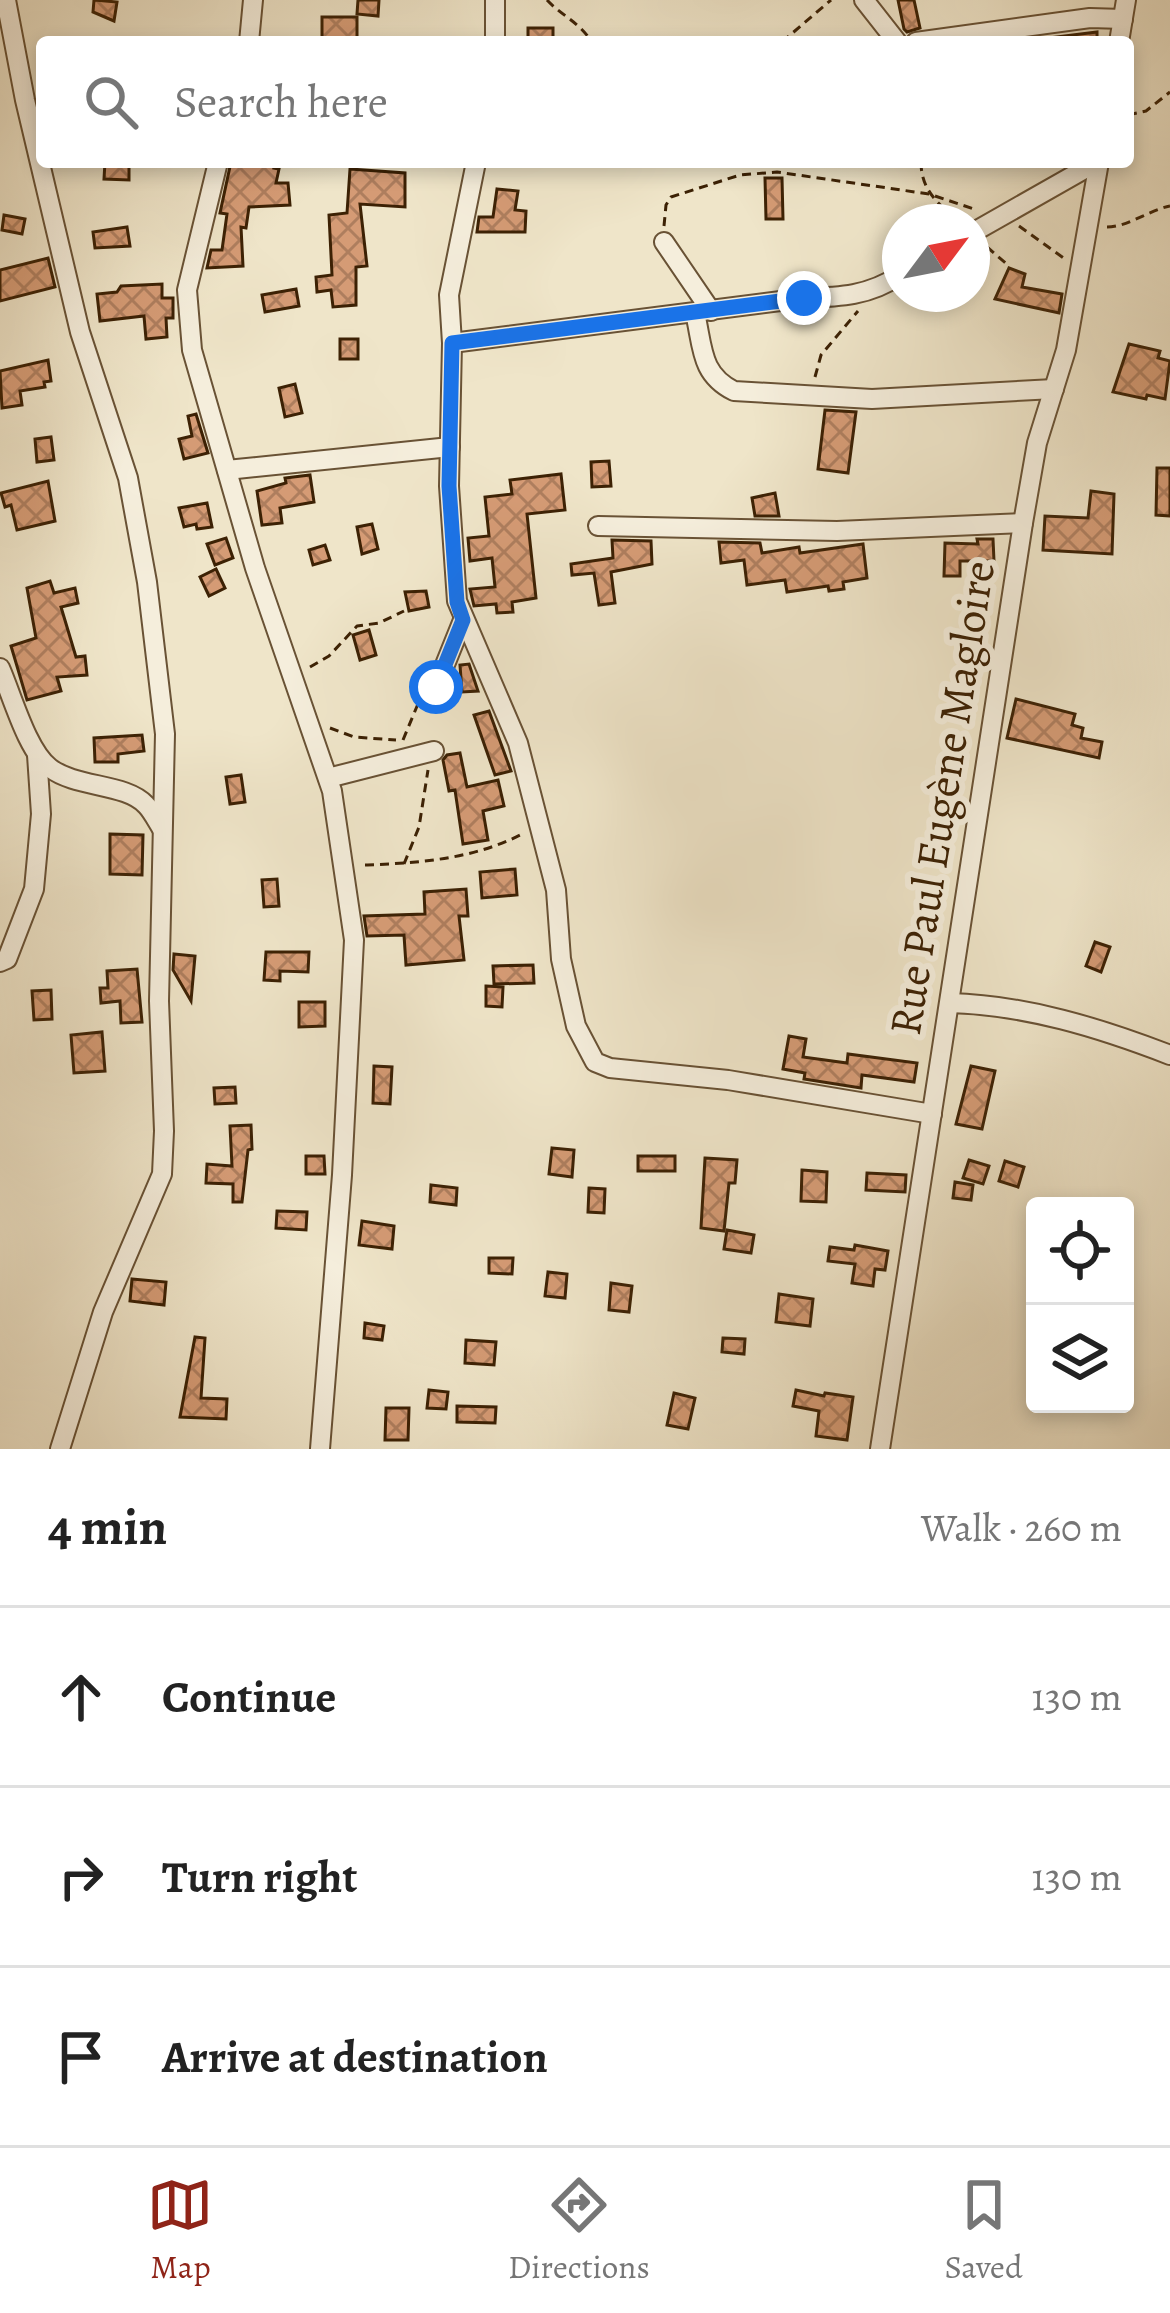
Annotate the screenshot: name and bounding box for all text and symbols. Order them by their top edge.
search box [36,36,1134,168]
icon: search [78,69,144,135]
text: Search here [174,71,388,133]
north arrow [882,204,990,312]
route end [777,271,831,325]
street label: Rue Paul Eugène Magloire [874,556,1010,1040]
route start [409,660,463,714]
map controls [1026,1197,1134,1413]
button: locate [1026,1197,1134,1305]
button: layers [1026,1305,1134,1413]
text: 4 min [48,1492,167,1562]
text: Walk · 260 m [921,1501,1122,1554]
icon: ahead [48,1664,114,1730]
text: Continue [162,1666,336,1728]
text: 130 m [1031,1670,1122,1723]
icon: right [48,1844,114,1910]
text: Turn right [162,1846,357,1908]
text: 130 m [1031,1850,1122,1903]
icon: arrive [48,2024,114,2090]
text: Arrive at destination [162,2026,548,2088]
tab: Map [147,2172,213,2289]
tab: Directions [508,2172,650,2289]
tab: Saved [944,2172,1023,2289]

